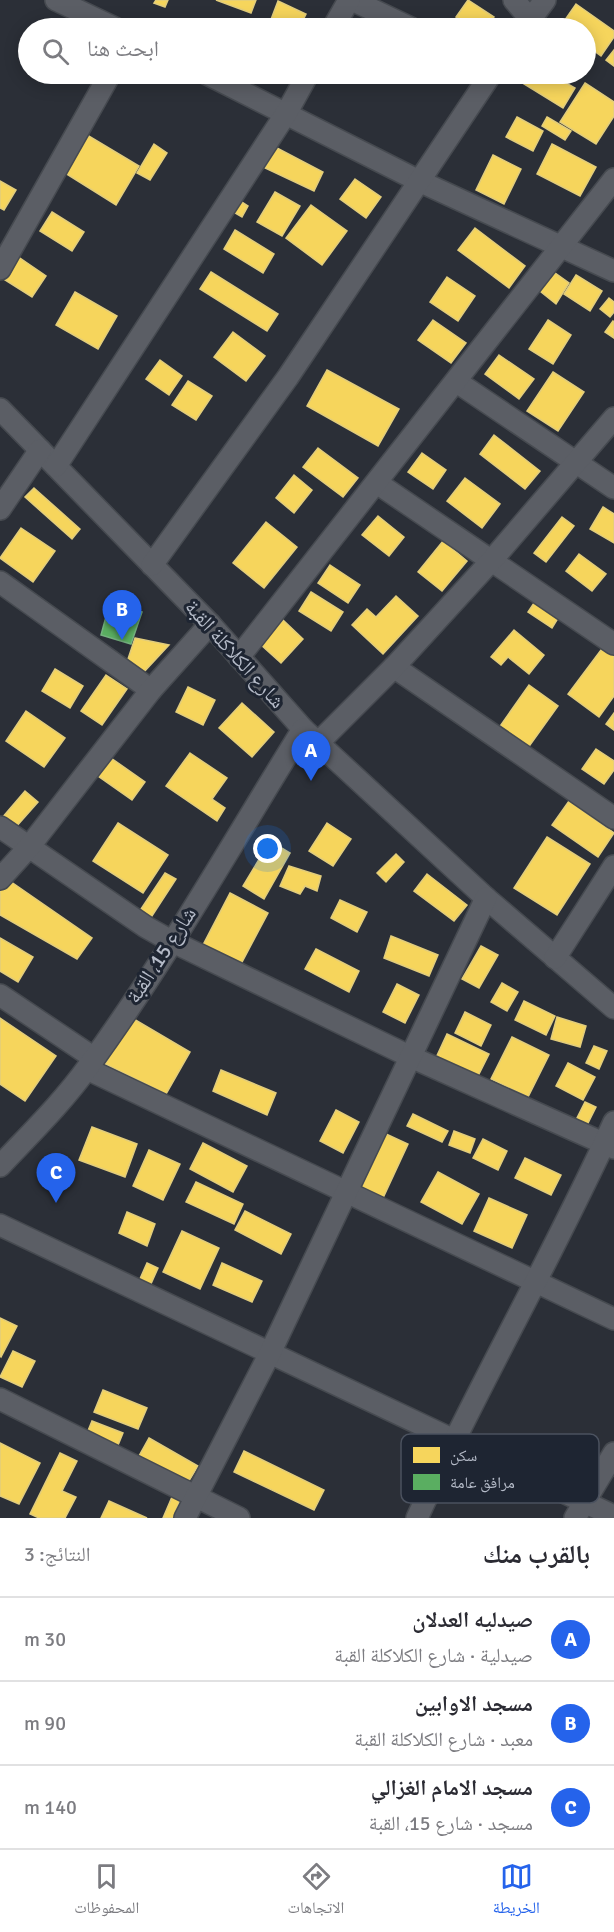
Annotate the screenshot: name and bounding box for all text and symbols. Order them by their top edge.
search box [18,18,596,84]
icon: search [39,35,72,68]
text: ابحث هنا [87,35,159,62]
pin: B [102,590,142,640]
street label: شارع الكلاكلة القبة [179,594,291,714]
pin: A [292,732,330,781]
your location [253,834,282,863]
street label: شارع 15، القبة [120,902,202,1008]
pin: C [36,1154,76,1203]
legend [401,1434,599,1503]
text: سكن [450,1446,477,1466]
text: مرافق عامة [450,1473,515,1493]
text: بالقرب منك [483,1539,590,1571]
text: النتائج: 3 [24,1542,91,1567]
text: صيدليه العدلان [412,1606,533,1633]
text: 30 m [24,1627,66,1652]
text: A [564,1627,577,1652]
text: صيدلية · شارع الكلاكلة القبة [334,1643,533,1668]
text: مسجد الاوابين [415,1690,533,1717]
text: 90 m [24,1711,66,1736]
text: B [564,1711,577,1736]
text: معبد · شارع الكلاكلة القبة [354,1727,533,1752]
text: مسجد الامام الغزالي [371,1774,533,1801]
text: 140 m [24,1795,77,1820]
text: C [564,1795,577,1820]
text: مسجد · شارع 15، القبة [369,1811,533,1836]
tab: المحفوظات [74,1860,139,1923]
tab: الاتجاهات [288,1860,344,1923]
tab: الخريطة [493,1860,540,1923]

